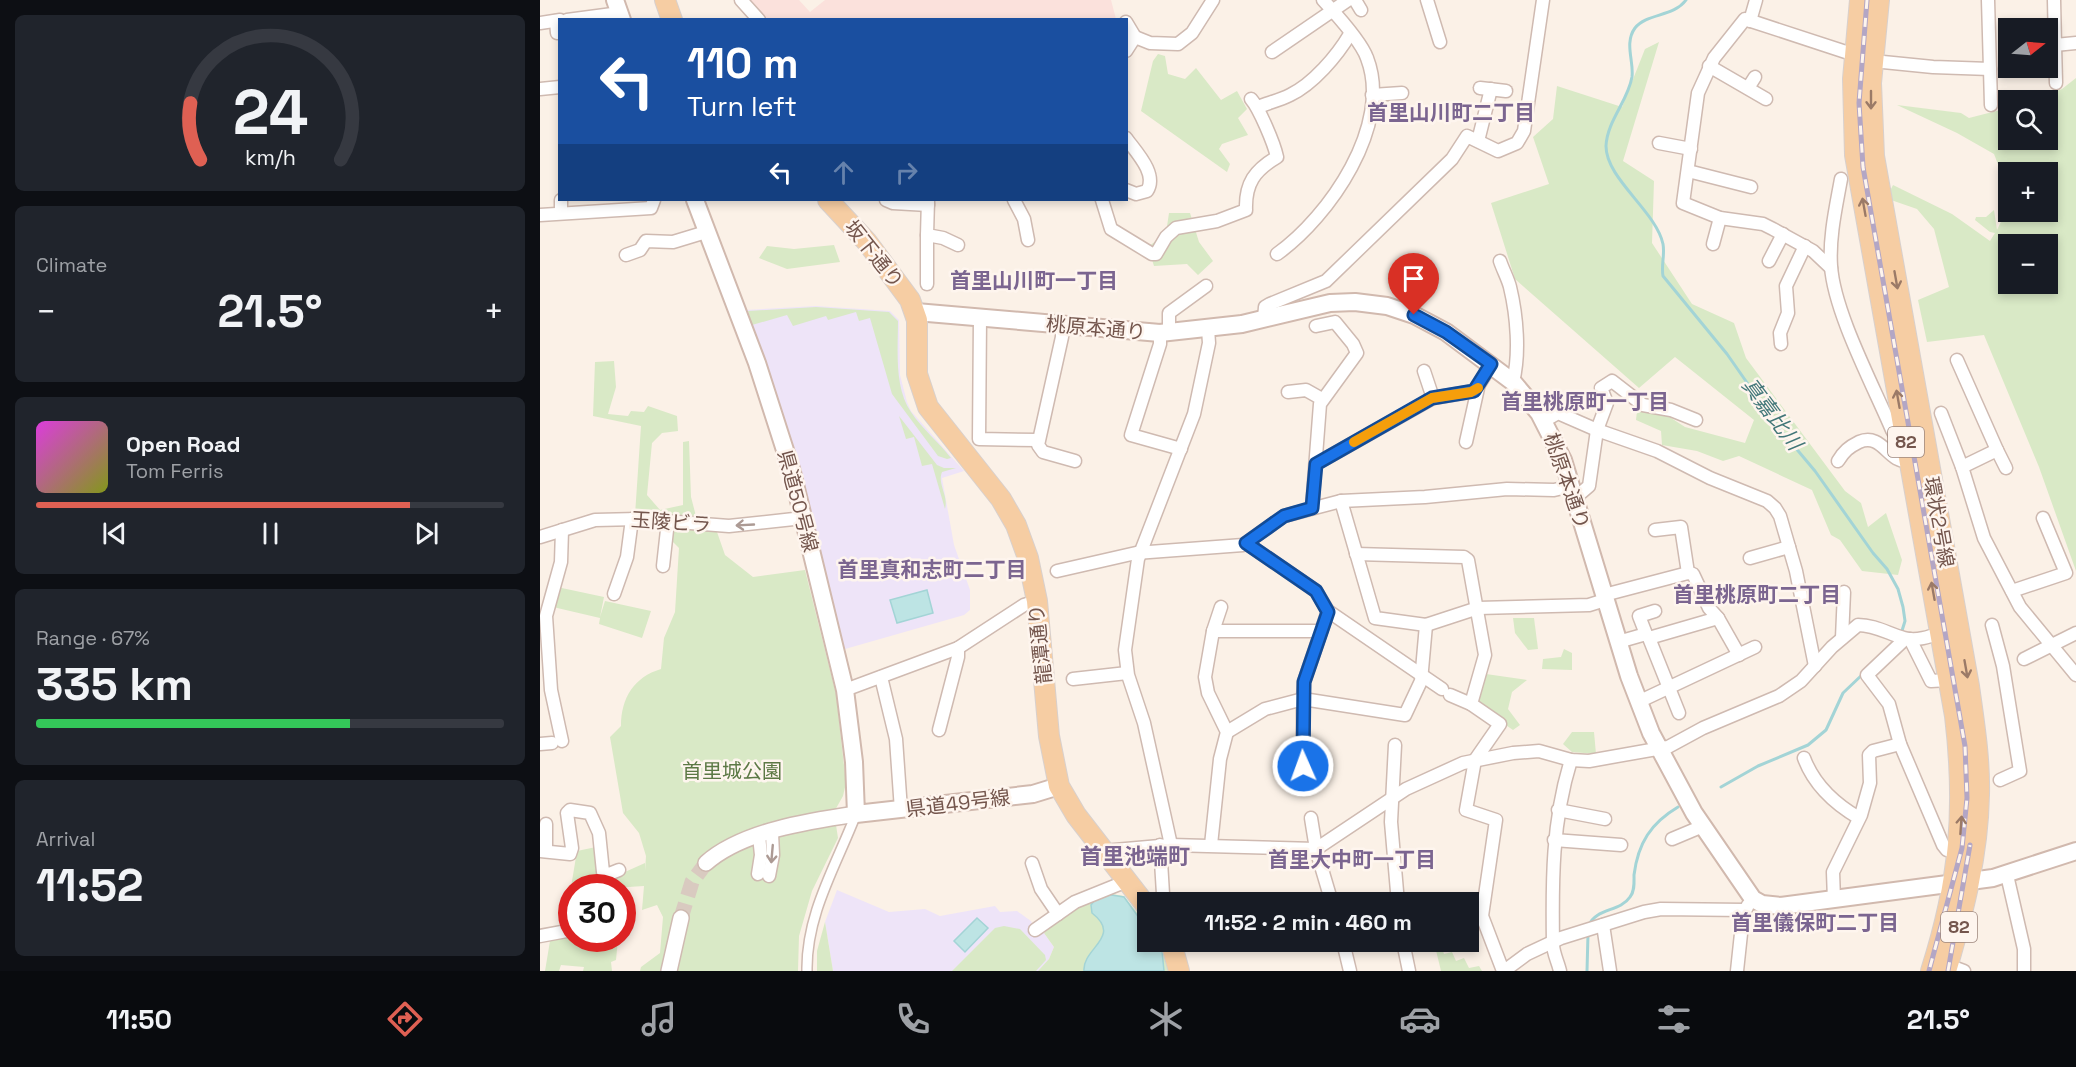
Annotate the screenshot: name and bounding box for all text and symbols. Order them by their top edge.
north arrow [1998,18,2058,78]
map controls [1998,18,2058,294]
text: 110 m [687,37,799,90]
icon: left [588,42,666,120]
text: 24 [232,73,308,152]
text: Turn left [687,89,797,124]
one-way arrow [1865,90,1877,110]
button: search [1998,90,2058,150]
district label: 首里山川町二丁目 [1367,99,1535,126]
text: km/h [244,144,296,171]
icon: left [764,156,797,189]
icon: ahead [827,156,860,189]
icon: right [890,156,923,189]
button: + [1998,162,2058,222]
one-way arrow [1858,197,1869,217]
street label: 坂下通り [839,215,909,293]
button: − [1998,234,2058,294]
text: Climate [36,252,107,278]
pin [1388,253,1439,315]
icon: arrive [1397,262,1430,295]
district label: 首里山川町一丁目 [950,267,1118,294]
one-way arrow [1891,270,1902,290]
text: 21.5° [217,283,323,340]
text: − [36,291,56,333]
text: + [484,291,504,333]
street label: 桃原本通り [1045,311,1147,345]
water label: 真嘉比川 [1736,372,1810,457]
district label: 首里桃原町一丁目 [1501,388,1669,415]
one-way arrow [1892,389,1903,409]
road number: 82 [1888,427,1924,457]
street label: 桃原本通り [1538,429,1596,533]
text: Open Road [126,430,241,458]
street label: 県道50号線 [772,447,824,555]
text: Tom Ferris [126,458,224,484]
street label: 環状2号線 [1918,474,1960,570]
street label: 玉陵ビラ [630,506,712,538]
icon: previous [98,517,131,550]
icon: pause [254,517,287,550]
icon: next [410,517,443,550]
one-way arrow [736,520,756,531]
district label: 首里真和志町二丁目 [838,556,1027,583]
district label: 首里桃原町二丁目 [1673,581,1841,608]
one-way arrow [1927,581,1938,601]
street label: 龍潭通り [1023,603,1057,685]
text: Range · 67% [36,625,150,651]
text: 335 km [36,656,193,713]
one-way arrow [1961,659,1972,679]
position arrow [1271,734,1335,798]
park label: 首里城公園 [682,758,782,784]
street label: 県道49号線 [904,784,1012,822]
one-way arrow [1956,816,1967,836]
text: Arrival [36,826,95,852]
district label: 首里池端町 [1080,842,1190,870]
one-way arrow [766,844,777,864]
district label: 首里大中町一丁目 [1268,846,1436,873]
text: 11:52 [36,857,143,914]
speed limit sign: 30 [558,874,636,952]
text: 11:52 · 2 min · 460 m [1204,908,1412,936]
district label: 首里儀保町二丁目 [1731,909,1899,936]
road number: 82 [1941,912,1977,942]
icon: directions [384,998,426,1040]
icon: music [638,998,680,1040]
icon: phone [892,998,934,1040]
icon: climate [1145,998,1187,1040]
icon: car [1399,998,1441,1040]
icon: filters [1653,998,1695,1040]
text: 11:50 [106,1002,172,1037]
text: 21.5° [1907,1002,1970,1037]

